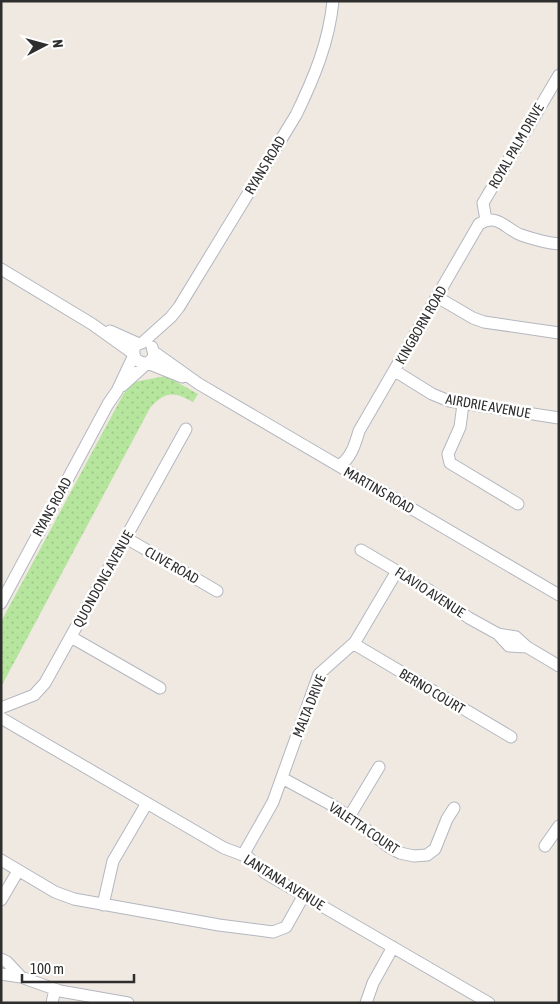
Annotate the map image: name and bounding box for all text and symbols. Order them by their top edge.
north arrow [20,20,70,70]
text: N [50,39,66,49]
street label: ROYAL PALM DRIVE [485,101,547,191]
street label: RYANS ROAD [241,133,289,197]
street label: KINGBORN ROAD [392,283,450,367]
street label: AIRDRIE AVENUE [444,391,532,421]
street label: MARTINS ROAD [341,463,417,517]
street label: RYANS ROAD [29,475,75,539]
street label: QUONDONG AVENUE [70,528,136,630]
street label: CLIVE ROAD [142,543,202,587]
street label: FLAVIO AVENUE [392,563,468,621]
street label: BERNO COURT [396,665,468,717]
street label: MALTA DRIVE [289,672,329,740]
street label: VALETTA COURT [326,799,402,857]
street label: LANTANA AVENUE [241,851,327,913]
scale bar [22,952,135,984]
text: 100 m [30,960,64,977]

